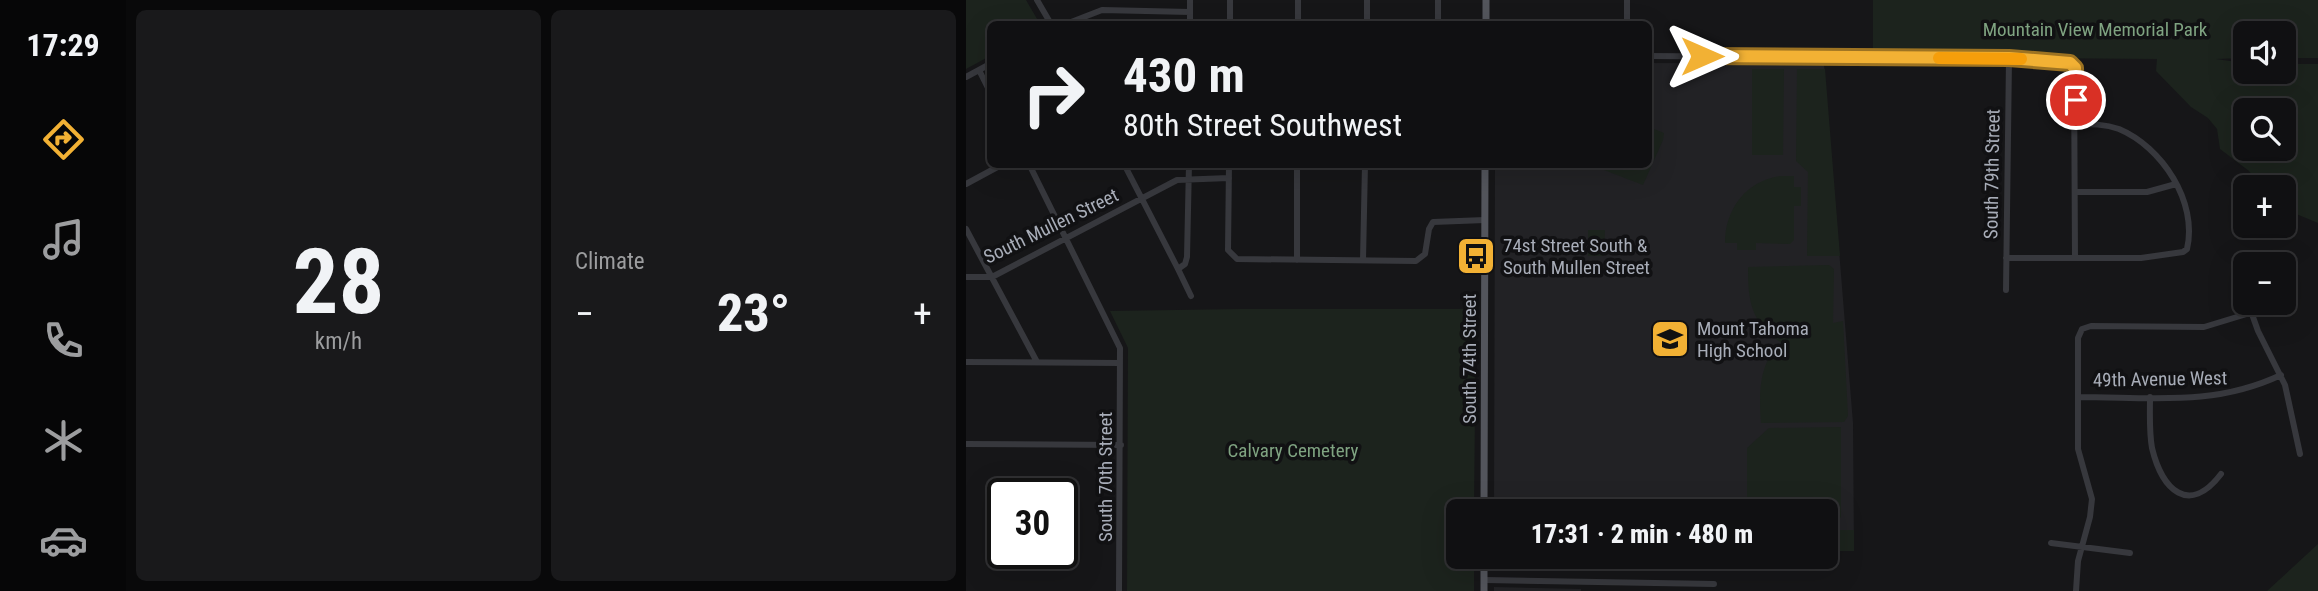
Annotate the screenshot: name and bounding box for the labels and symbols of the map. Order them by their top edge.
park label: Mountain View Memorial Park [1983,18,2208,41]
position arrow [1665,19,1739,93]
pin [2046,70,2106,130]
street label: South 79th Street [1979,109,2005,239]
street label: South Mullen Street [980,183,1122,269]
place label: 74st Street South & South Mullen Street [1503,234,1650,279]
bus stop icon: 74st Street South & South Mullen Street [1455,235,1497,277]
street label: South 74th Street [1458,294,1481,424]
place label: Mount Tahoma High School [1697,317,1809,362]
school or university icon: Mount Tahoma High School [1649,318,1691,360]
street label: 49th Avenue West [2093,366,2227,392]
street label: South 70th Street [1094,412,1117,542]
park label: Calvary Cemetery [1228,439,1359,462]
speed limit sign: 30 [987,478,1078,569]

